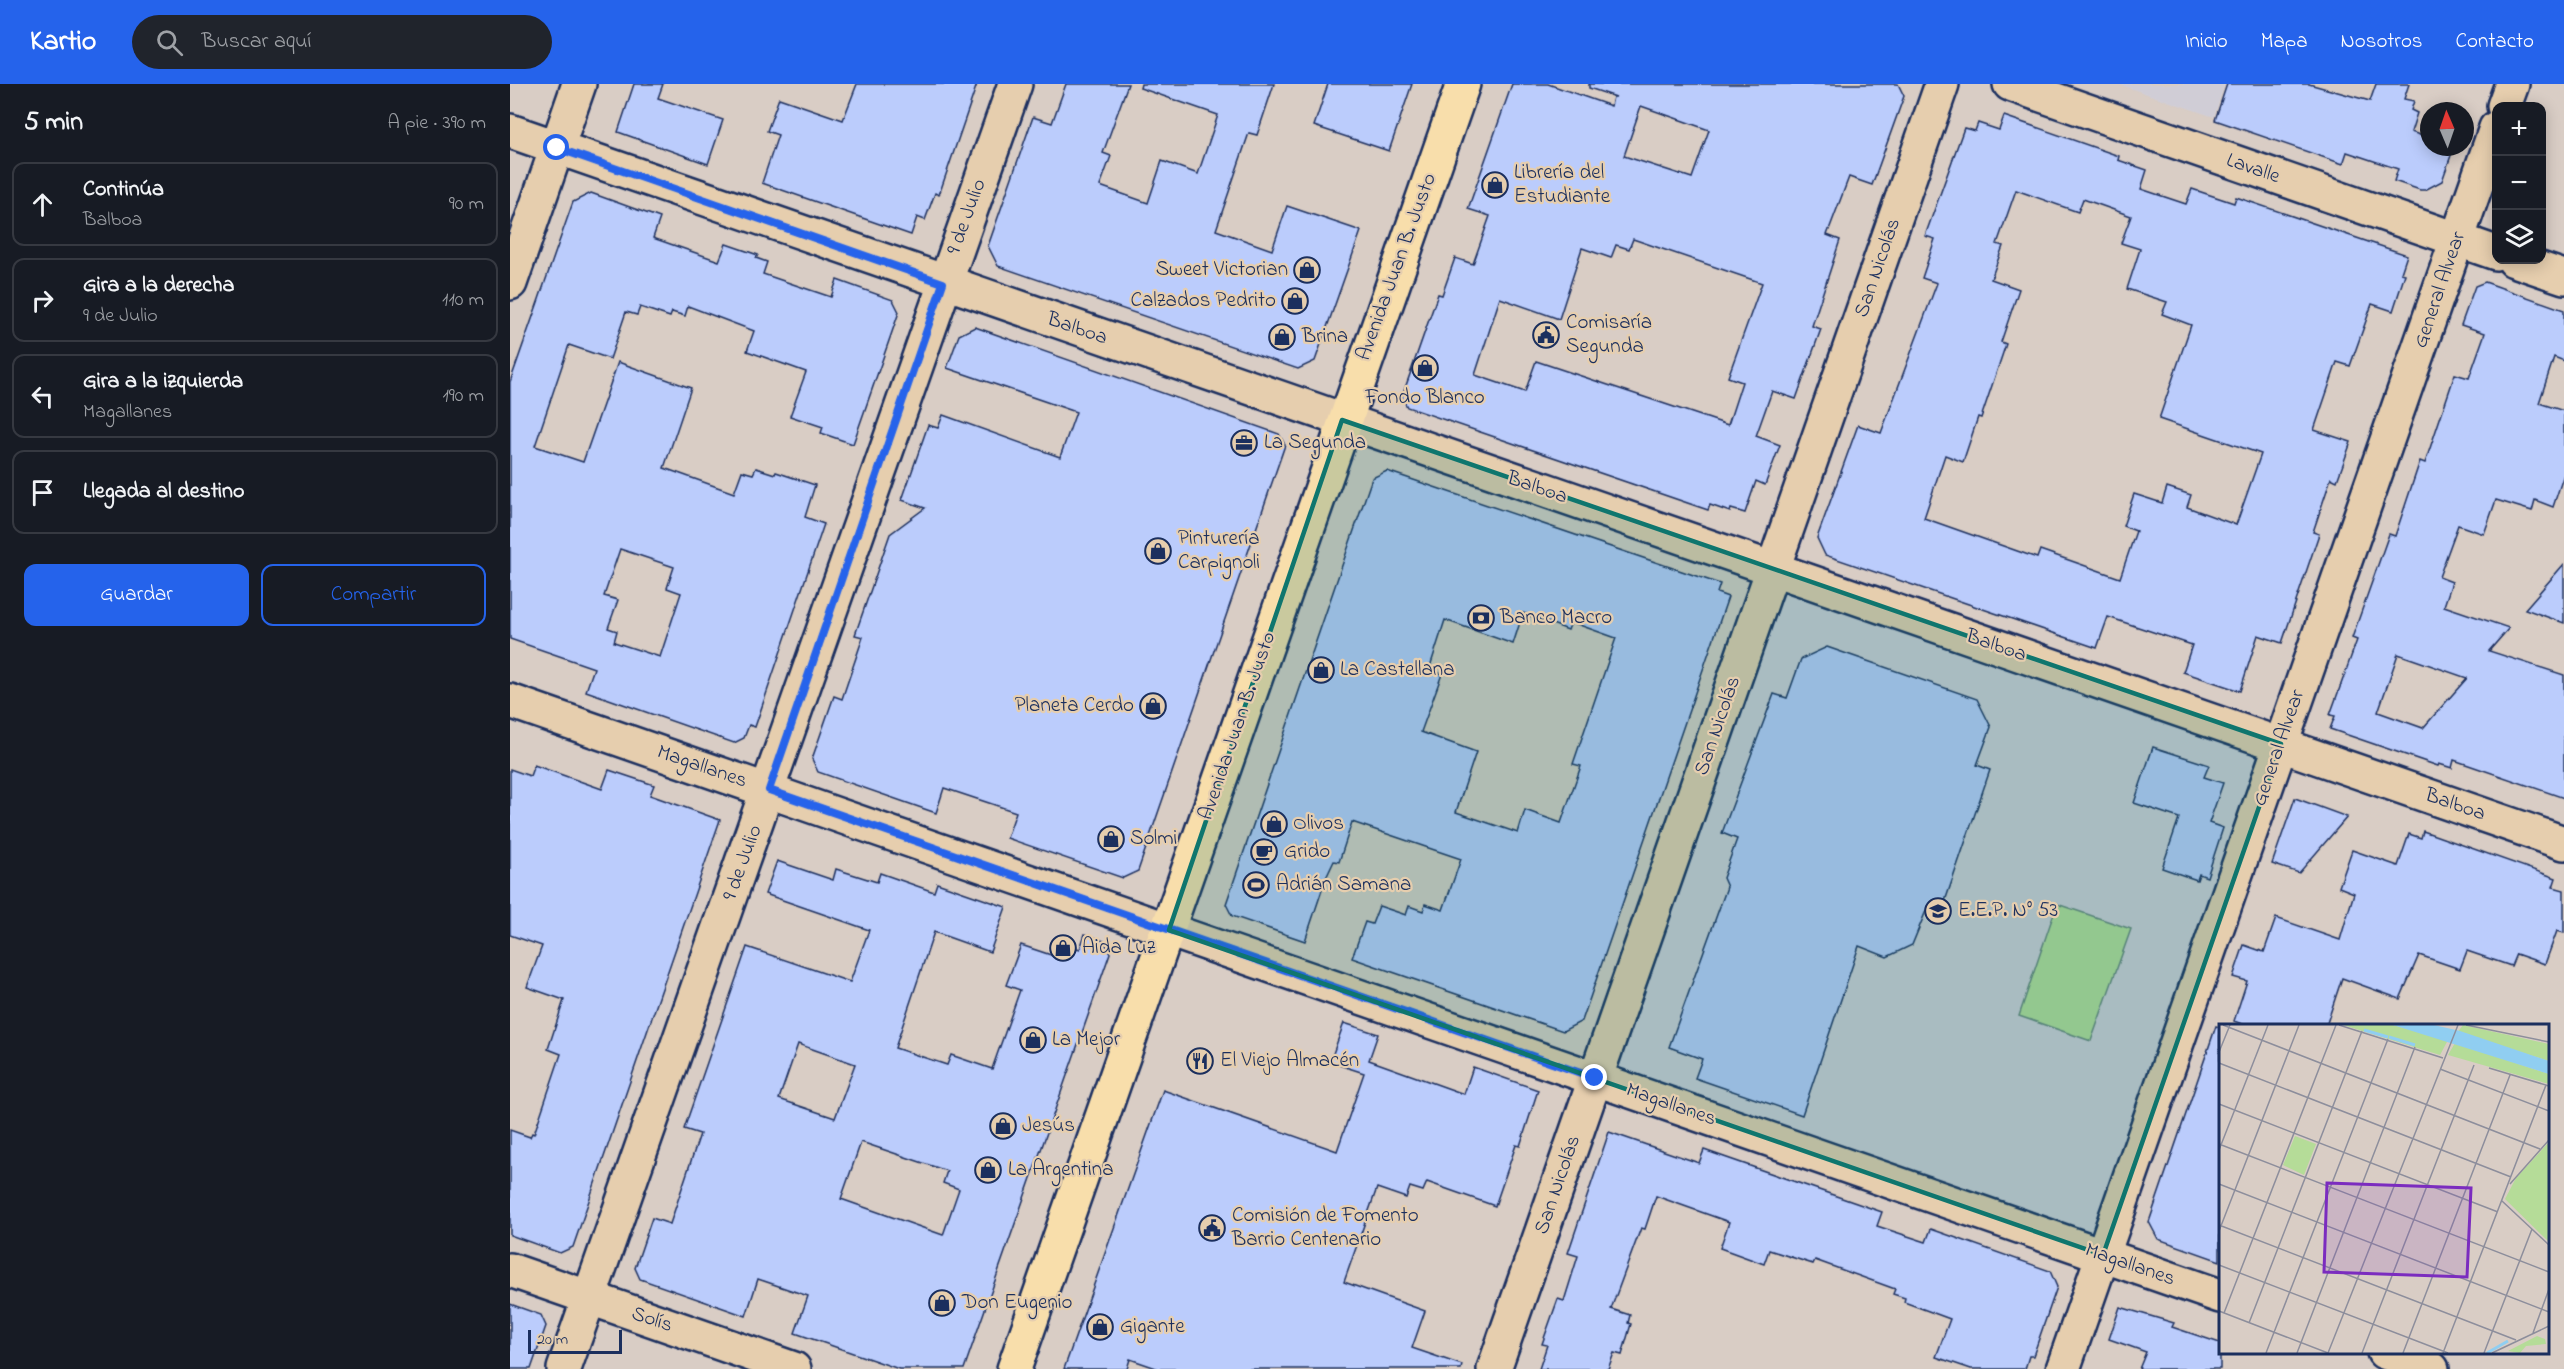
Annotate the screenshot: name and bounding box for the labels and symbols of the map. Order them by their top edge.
north arrow [2420,102,2474,156]
route start [543,134,569,160]
street label: Lavalle [2222,146,2284,192]
place label: Librería del Estudiante [1514,158,1611,212]
street label: Avenida Juan B. Justo [1349,169,1445,365]
shop icon: Librería del Estudiante [1480,170,1510,200]
street label: 9 de Julio [939,175,995,259]
street label: San Nicolás [1847,214,1909,322]
street label: General Alvear [2406,227,2474,352]
place label: Sweet Victorian [1156,255,1288,285]
shop icon: Sweet Victorian [1292,255,1322,285]
place label: Calzados Pedrito [1130,286,1276,316]
shop icon: Calzados Pedrito [1280,286,1310,316]
street label: Balboa [1042,304,1111,353]
place label: Comisaría Segunda [1566,308,1652,364]
public building icon: Comisaría Segunda [1531,320,1561,350]
shop icon: Brina [1267,322,1297,352]
place label: Brina [1301,322,1348,352]
shop icon: Fondo Blanco [1410,353,1440,383]
place label: Fondo Blanco [1364,383,1485,413]
office icon: La Segunda [1229,428,1259,458]
place label: La Segunda [1264,428,1366,460]
street label: Balboa [1502,463,1571,512]
place label: Pinturería Carpignoli [1178,524,1260,580]
shop icon: Pinturería Carpignoli [1143,536,1173,566]
bank icon: Banco Macro [1466,603,1496,633]
place label: Banco Macro [1499,603,1612,633]
street label: Balboa [1961,621,2030,670]
street label: Avenida Juan B. Justo [1192,628,1284,824]
shop icon: La Castellana [1306,655,1336,685]
place label: La Castellana [1340,655,1454,685]
street label: San Nicolás [1687,672,1749,780]
street label: General Alvear [2245,685,2313,810]
place label: Planeta Cerdo [1015,691,1134,721]
shop icon: Planeta Cerdo [1138,691,1168,721]
street label: Magallanes [652,738,751,798]
street label: Balboa [2420,780,2489,829]
shop icon: Olivos [1259,809,1289,839]
place label: Olivos [1293,809,1344,839]
street label: 9 de Julio [715,821,771,905]
shop icon: Solmi [1096,824,1126,854]
place label: Solmi [1130,824,1177,854]
cafe icon: Grido [1249,837,1279,867]
place label: Grido [1284,837,1330,867]
sports icon: Adrián Samana [1241,870,1271,900]
place label: Adrián Samana [1276,870,1411,900]
school or university icon: E.E.P. N° 53 [1923,896,1953,926]
place label: E.E.P. N° 53 [1958,896,2058,926]
shop icon: Aida Luz [1048,933,1078,963]
place label: Aida Luz [1082,933,1156,963]
inset map [2219,1024,2549,1354]
shop icon: La Mejor [1018,1025,1048,1055]
place label: La Mejor [1052,1025,1121,1055]
restaurant icon: El Viejo Almacén [1185,1046,1215,1076]
place label: El Viejo Almacén [1220,1046,1359,1076]
route end [1581,1064,1607,1090]
street label: Magallanes [1621,1076,1720,1136]
shop icon: Jesús [988,1111,1018,1141]
place label: Jesús [1022,1111,1075,1141]
street label: San Nicolás [1527,1131,1589,1239]
shop icon: La Argentina [973,1155,1003,1185]
place label: La Argentina [1008,1155,1114,1187]
place label: Comisión de Fomento Barrio Centenario [1231,1201,1419,1255]
public building icon: Comisión de Fomento Barrio Centenario [1197,1213,1227,1243]
street label: Magallanes [2080,1236,2179,1296]
shop icon: Don Eugenio [927,1288,957,1318]
place label: Don Eugenio [961,1288,1073,1320]
street label: Solís [627,1299,677,1341]
shop icon: Gigante [1085,1312,1115,1342]
place label: Gigante [1120,1312,1185,1344]
scale bar [528,1327,622,1354]

